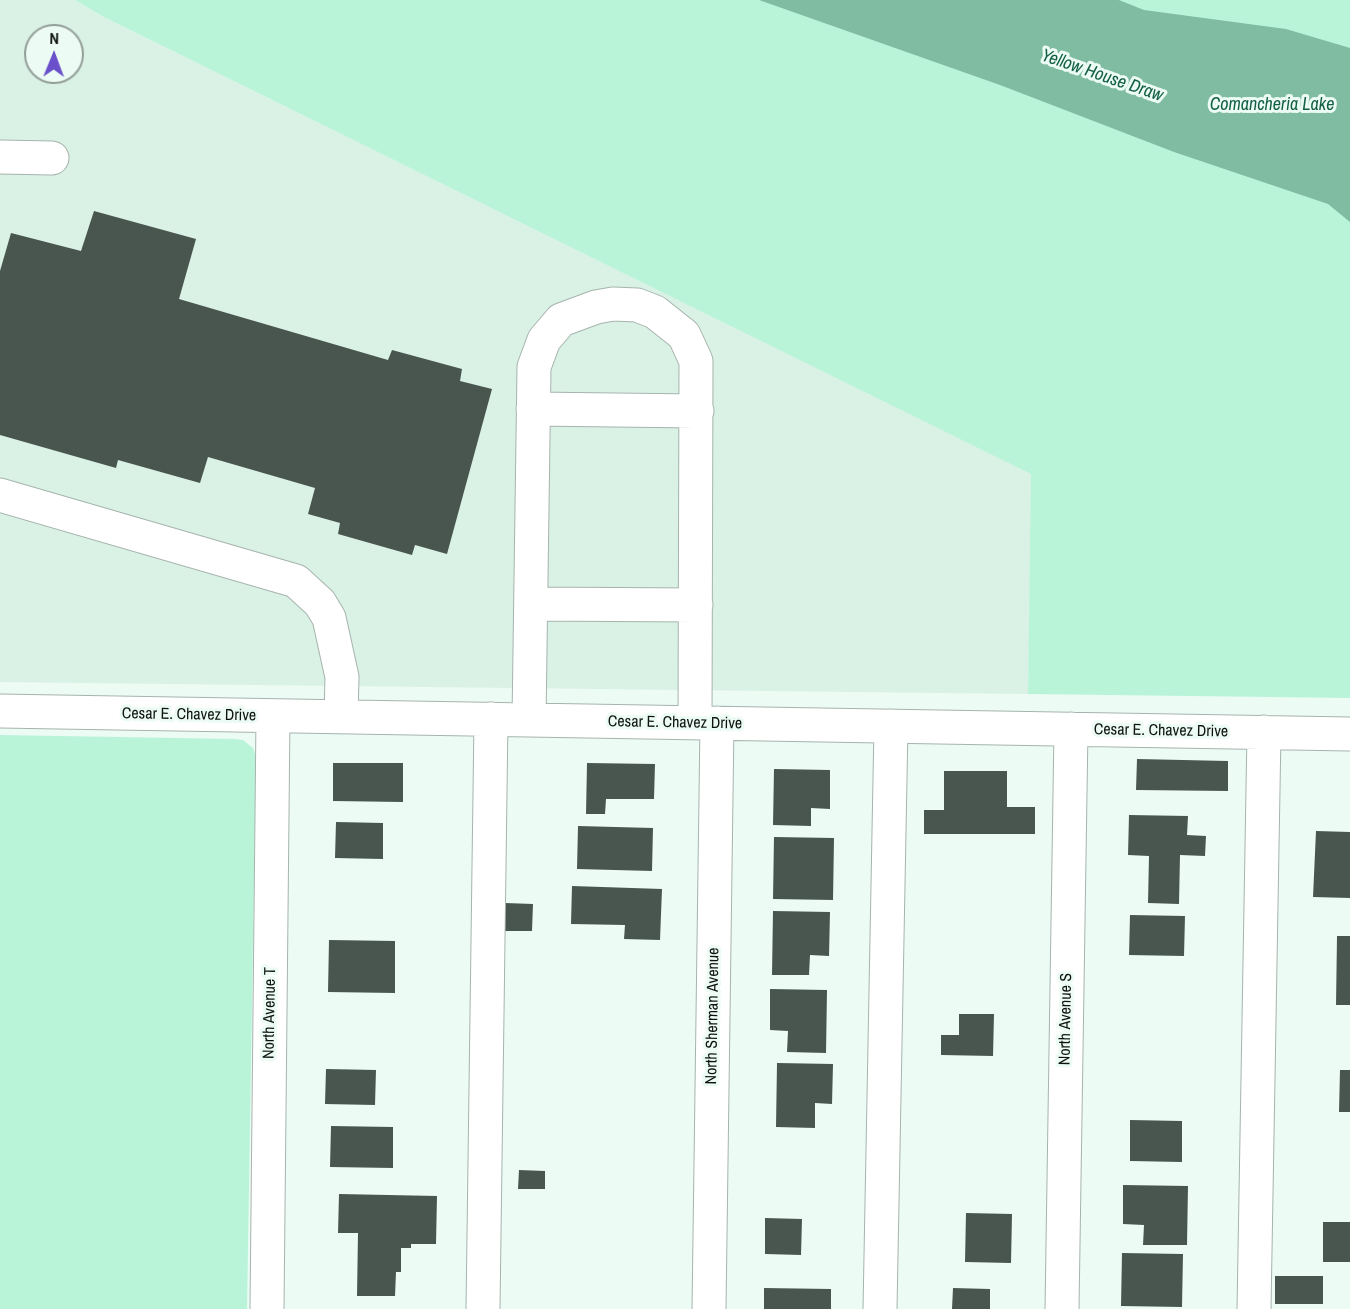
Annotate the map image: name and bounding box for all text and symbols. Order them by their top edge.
north arrow [24,24,84,84]
text: N [49,27,59,49]
water label: Yellow House Draw [1038,45,1166,107]
water label: Comancheria Lake [1210,94,1334,116]
street label: Cesar E. Chavez Drive [122,704,256,726]
street label: Cesar E. Chavez Drive [608,712,742,734]
street label: Cesar E. Chavez Drive [1094,720,1228,742]
street label: North Sherman Avenue [702,947,724,1085]
street label: North Avenue T [260,967,280,1059]
street label: North Avenue S [1056,973,1076,1065]

